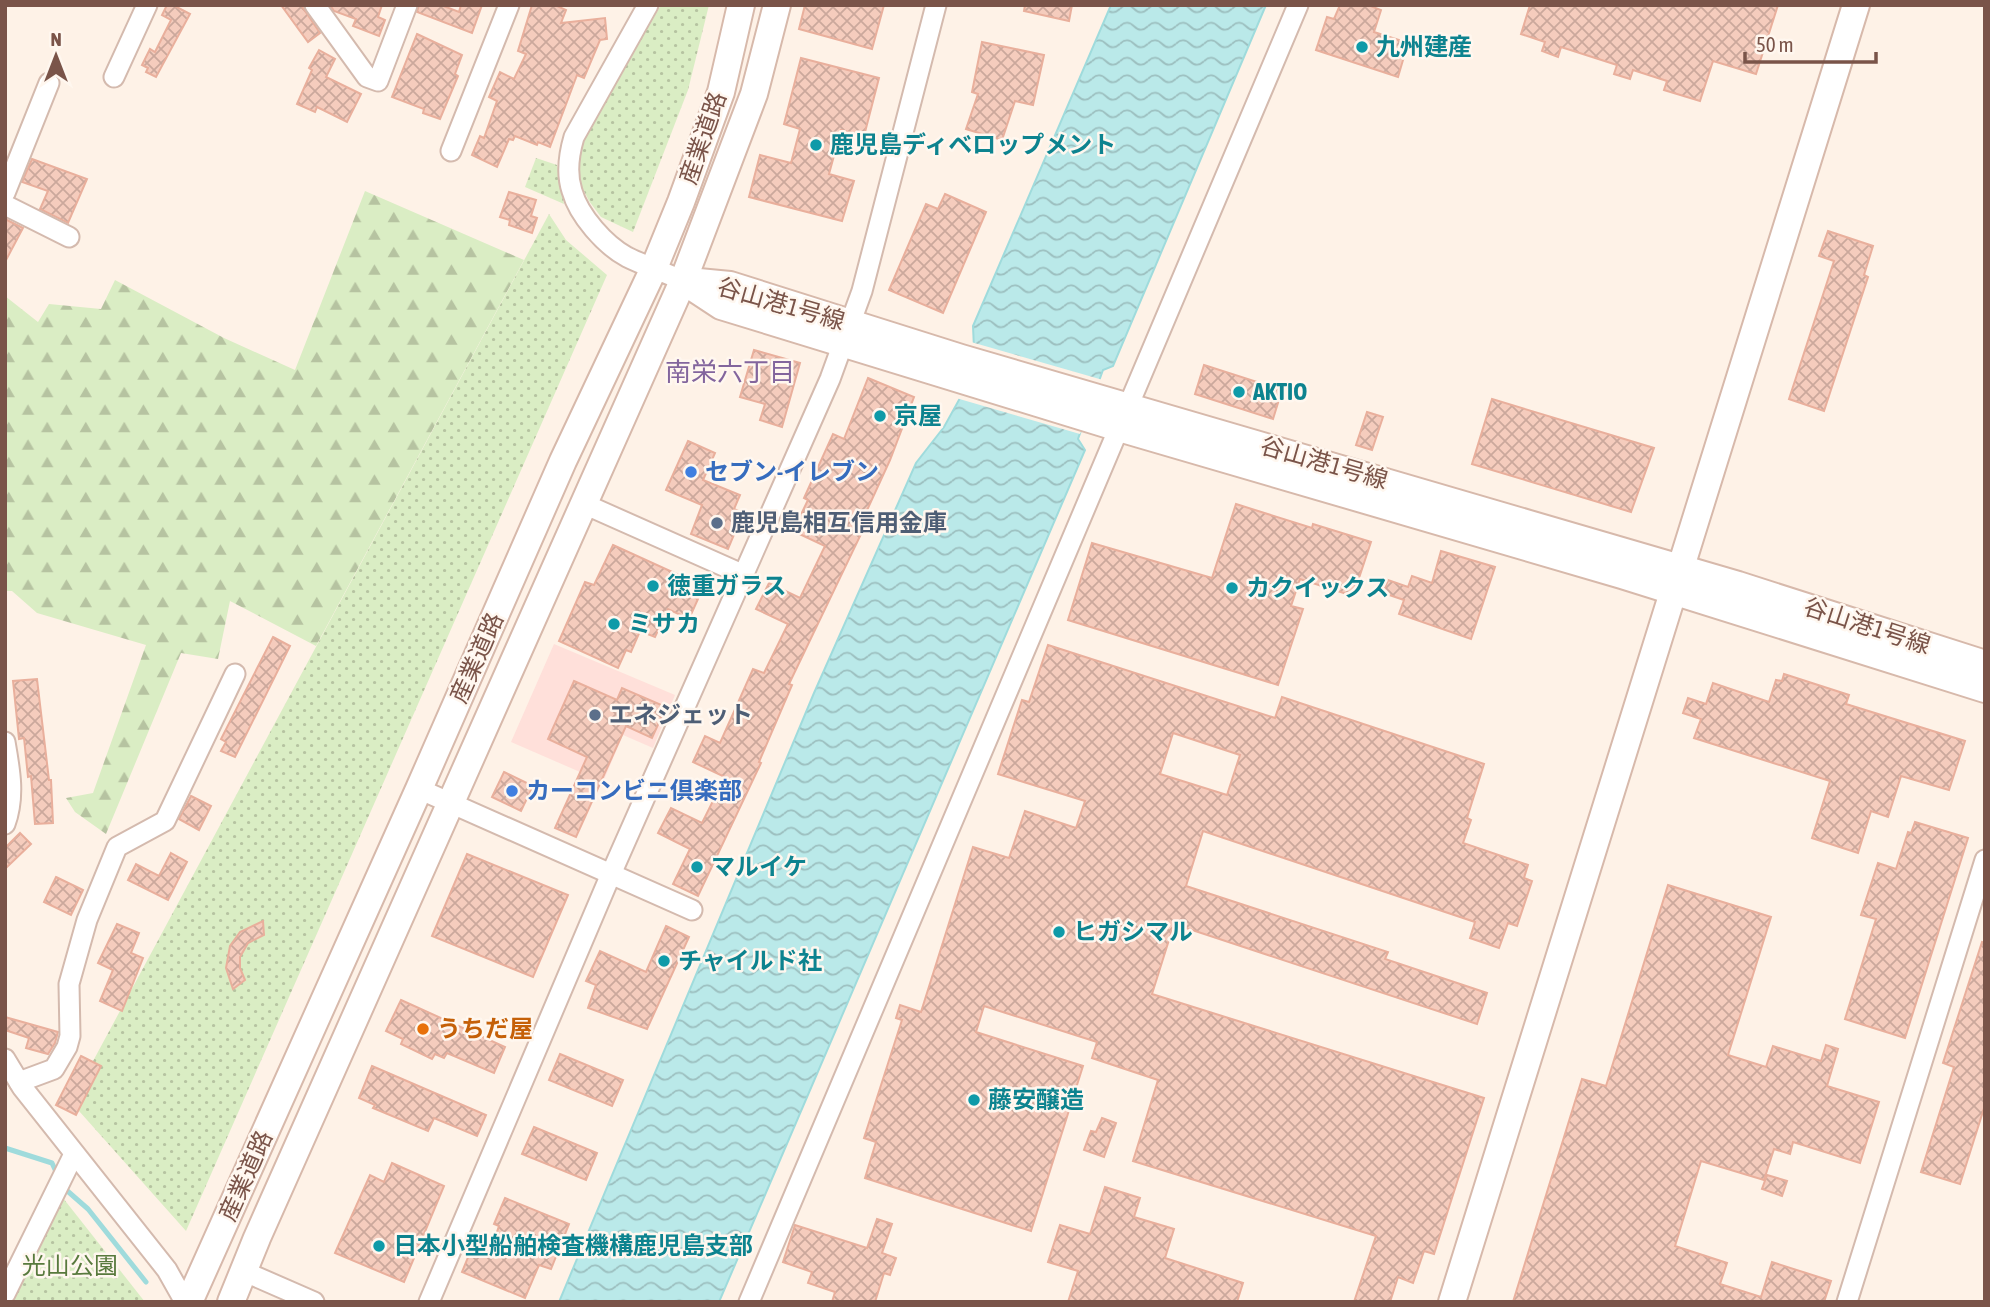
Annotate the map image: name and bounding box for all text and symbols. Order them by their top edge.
north arrow [21,21,91,91]
scale bar [1745,21,1876,65]
text: N [50,28,62,50]
text: 50 m [1756,32,1794,56]
place label: 九州建産 [1376,33,1472,60]
marker: 九州建産 [1354,39,1370,55]
street label: 産業道路 [674,88,731,188]
place label: 鹿児島ディベロップメント [830,131,1116,158]
marker: 鹿児島ディベロップメント [808,137,824,153]
street label: 谷山港1号線 [714,272,848,335]
district label: 南栄六丁目 [665,357,795,387]
place label: AKTIO [1252,378,1307,405]
marker: AKTIO [1231,384,1247,400]
place label: 京屋 [894,402,942,429]
marker: 京屋 [872,408,888,424]
street label: 谷山港1号線 [1257,431,1391,494]
place label: セブン-イレブン [705,458,879,485]
marker: セブン-イレブン [683,464,699,480]
place label: 鹿児島相互信用金庫 [731,509,947,536]
marker: 鹿児島相互信用金庫 [709,515,725,531]
place label: 徳重ガラス [667,572,787,599]
place label: カクイックス [1246,574,1389,601]
marker: 徳重ガラス [645,578,661,594]
marker: カクイックス [1224,580,1240,596]
street label: 谷山港1号線 [1801,592,1934,659]
street label: 産業道路 [445,608,508,707]
place label: ミサカ [628,610,700,637]
marker: ミサカ [606,616,622,632]
place label: エネジェット [609,701,753,728]
marker: エネジェット [587,707,603,723]
place label: カーコンビニ倶楽部 [526,777,742,804]
marker: カーコンビニ倶楽部 [504,783,520,799]
place label: マルイケ [711,853,807,880]
marker: マルイケ [689,859,705,875]
place label: ヒガシマル [1073,918,1193,945]
marker: ヒガシマル [1051,924,1067,940]
place label: チャイルド社 [678,947,822,974]
marker: チャイルド社 [656,953,672,969]
place label: うちだ屋 [437,1015,533,1042]
marker: うちだ屋 [415,1021,431,1037]
place label: 藤安醸造 [988,1086,1084,1113]
marker: 藤安醸造 [966,1092,982,1108]
street label: 産業道路 [214,1126,277,1225]
place label: 日本小型船舶検査機構鹿児島支部 [393,1232,753,1259]
marker: 日本小型船舶検査機構鹿児島支部 [371,1238,387,1254]
park label: 光山公園 [22,1252,118,1279]

